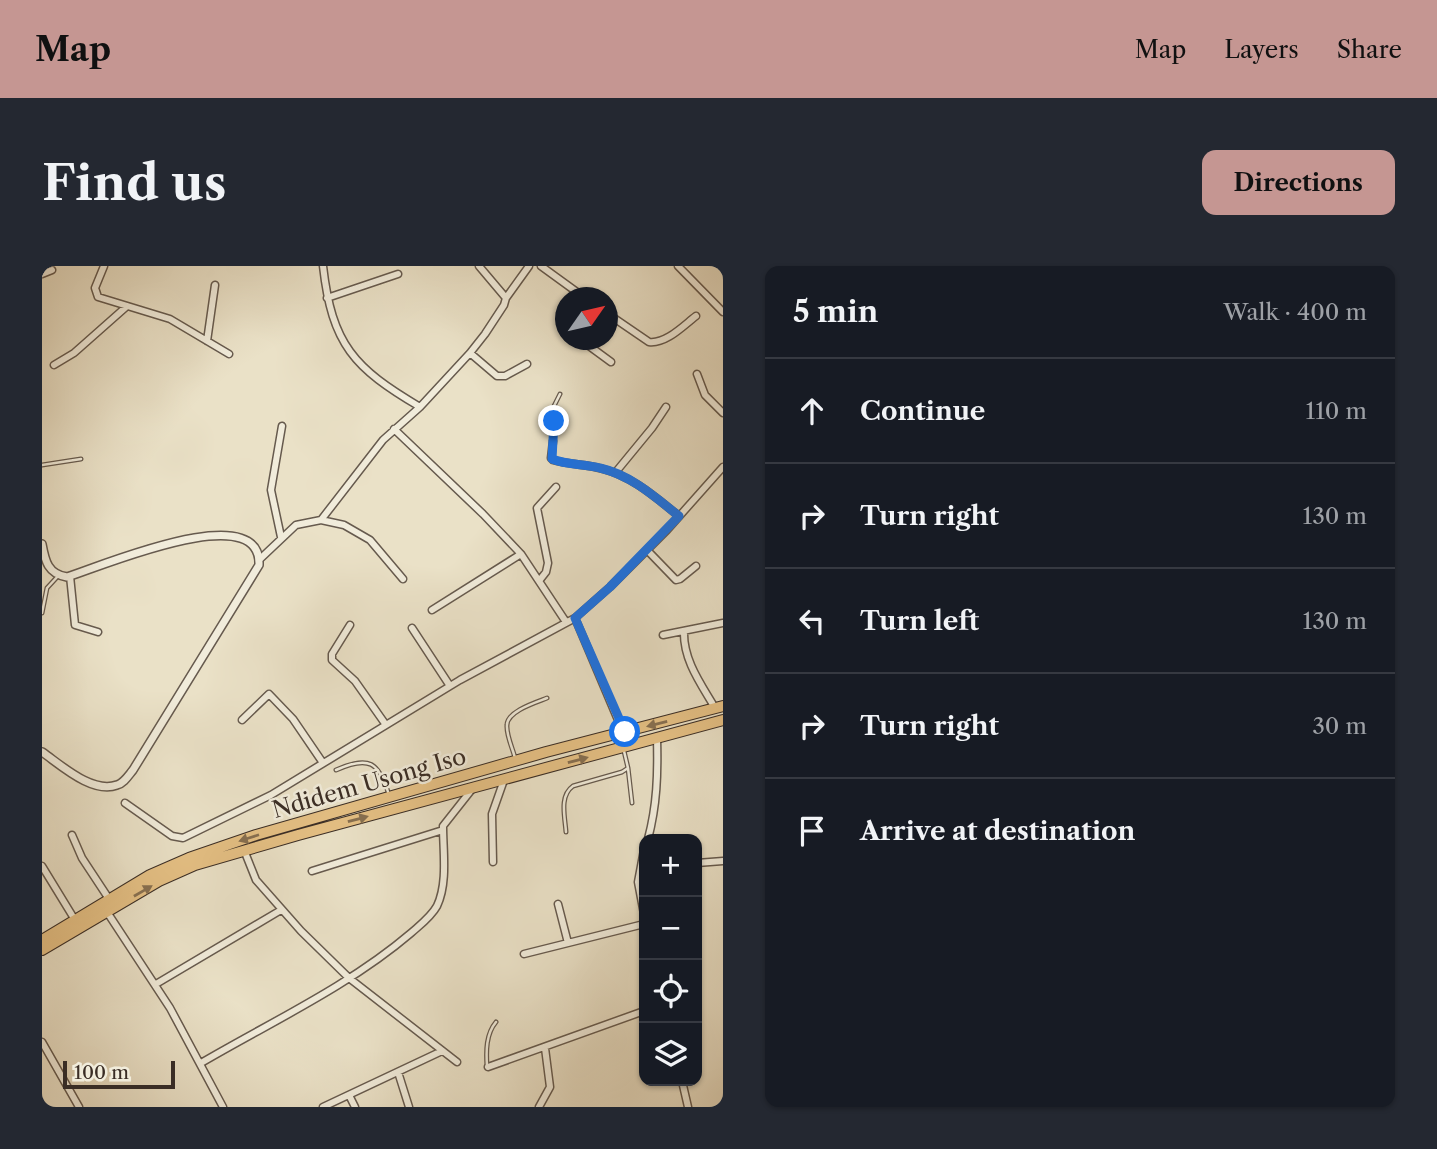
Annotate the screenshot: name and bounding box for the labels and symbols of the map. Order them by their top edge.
north arrow [555,287,618,350]
route end [538,405,569,436]
route start [609,716,640,747]
one-way arrow [646,719,668,730]
street label: Ndidem Usong Iso [269,742,469,824]
one-way arrow [567,754,589,765]
one-way arrow [347,813,369,824]
one-way arrow [239,833,260,843]
one-way arrow [133,885,153,897]
scale bar [63,1058,175,1090]

